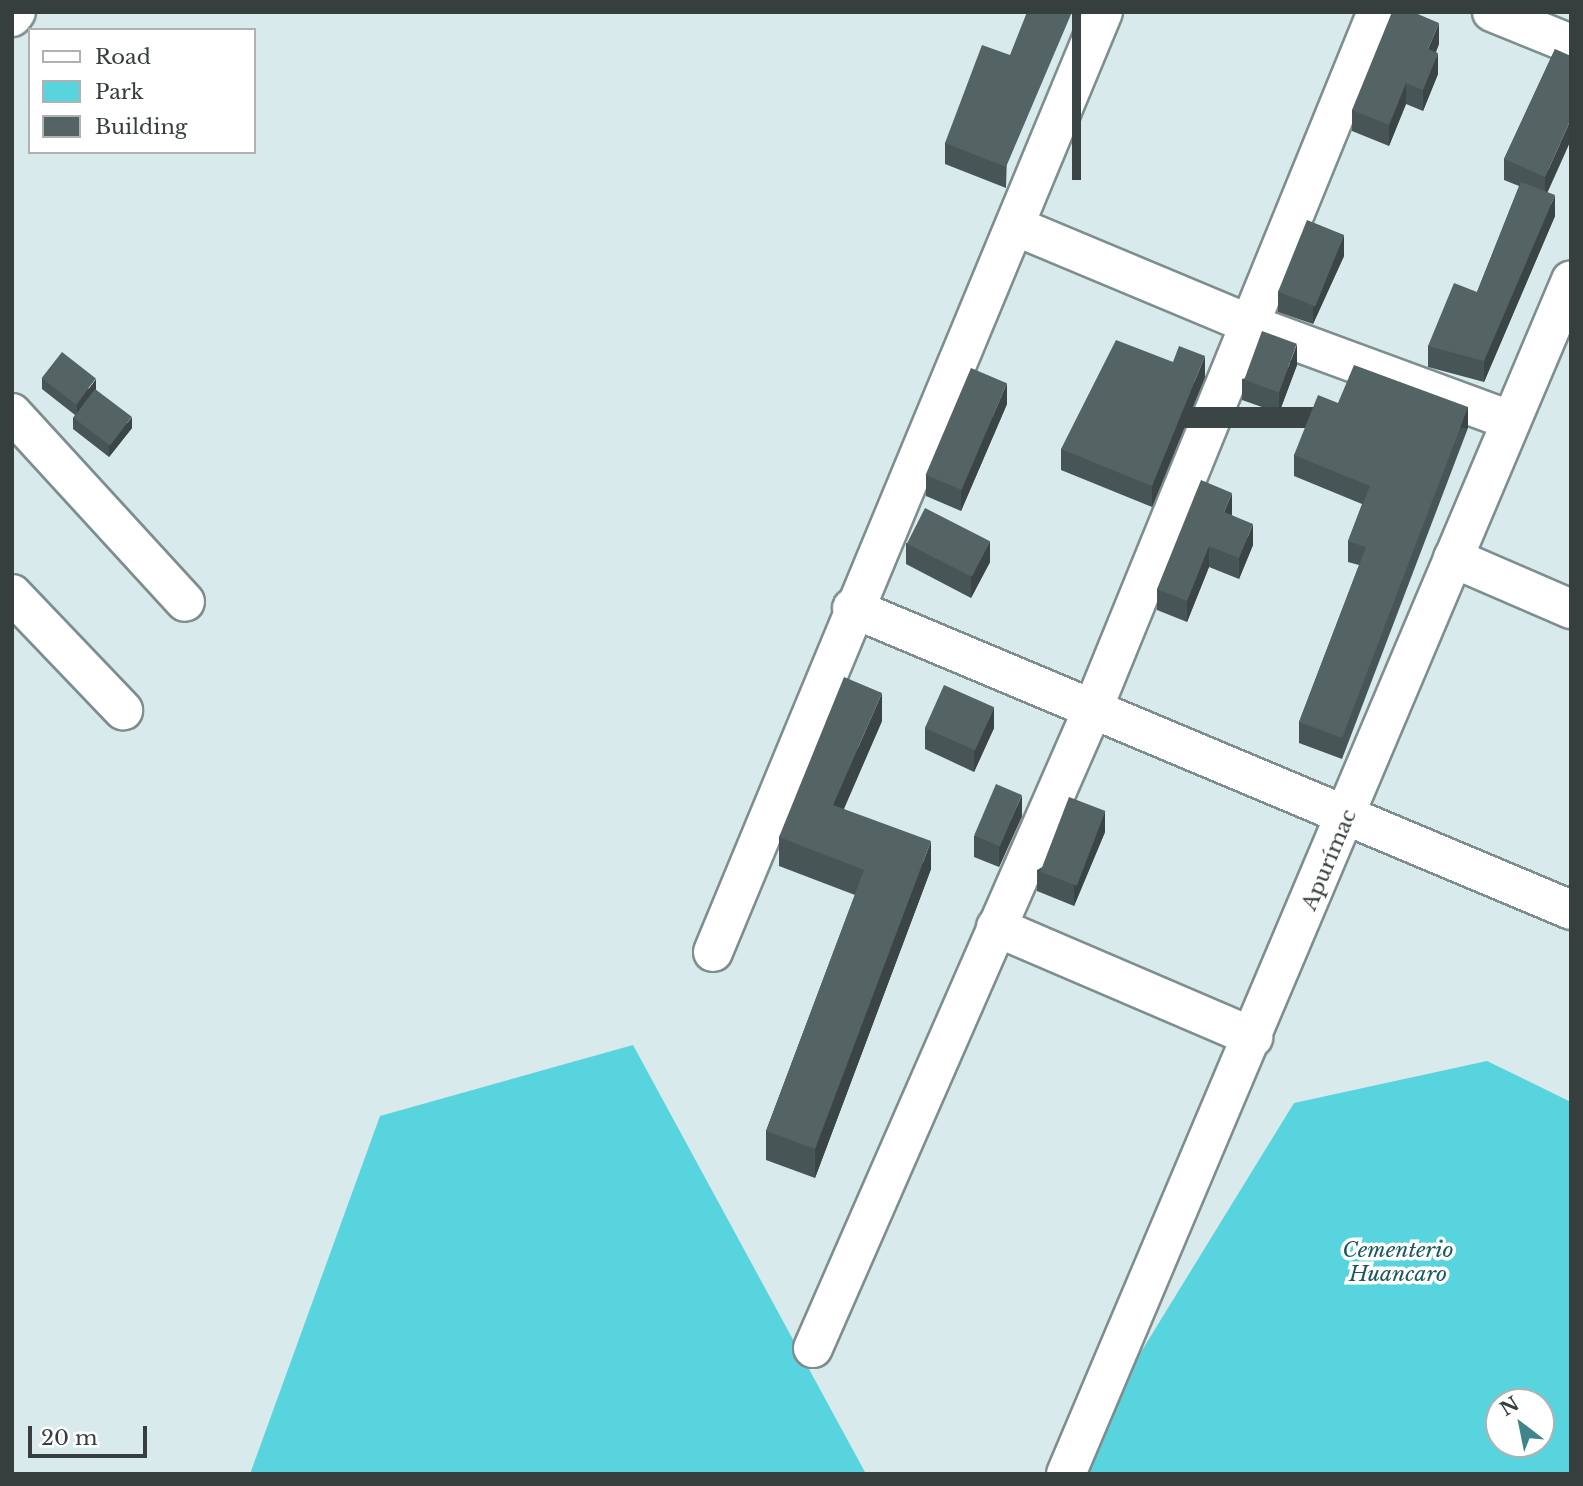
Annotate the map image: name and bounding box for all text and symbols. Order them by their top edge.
legend [28,28,256,154]
text: Road [95,44,151,70]
text: Park [95,79,144,105]
text: Building [95,114,187,140]
street label: Apurímac [1296,806,1362,914]
park label: Cementerio Huancaro [1343,1237,1453,1287]
north arrow [1485,1388,1555,1458]
text: N [1496,1392,1523,1421]
scale bar [32,1412,150,1456]
text: 20 m [41,1425,98,1451]

